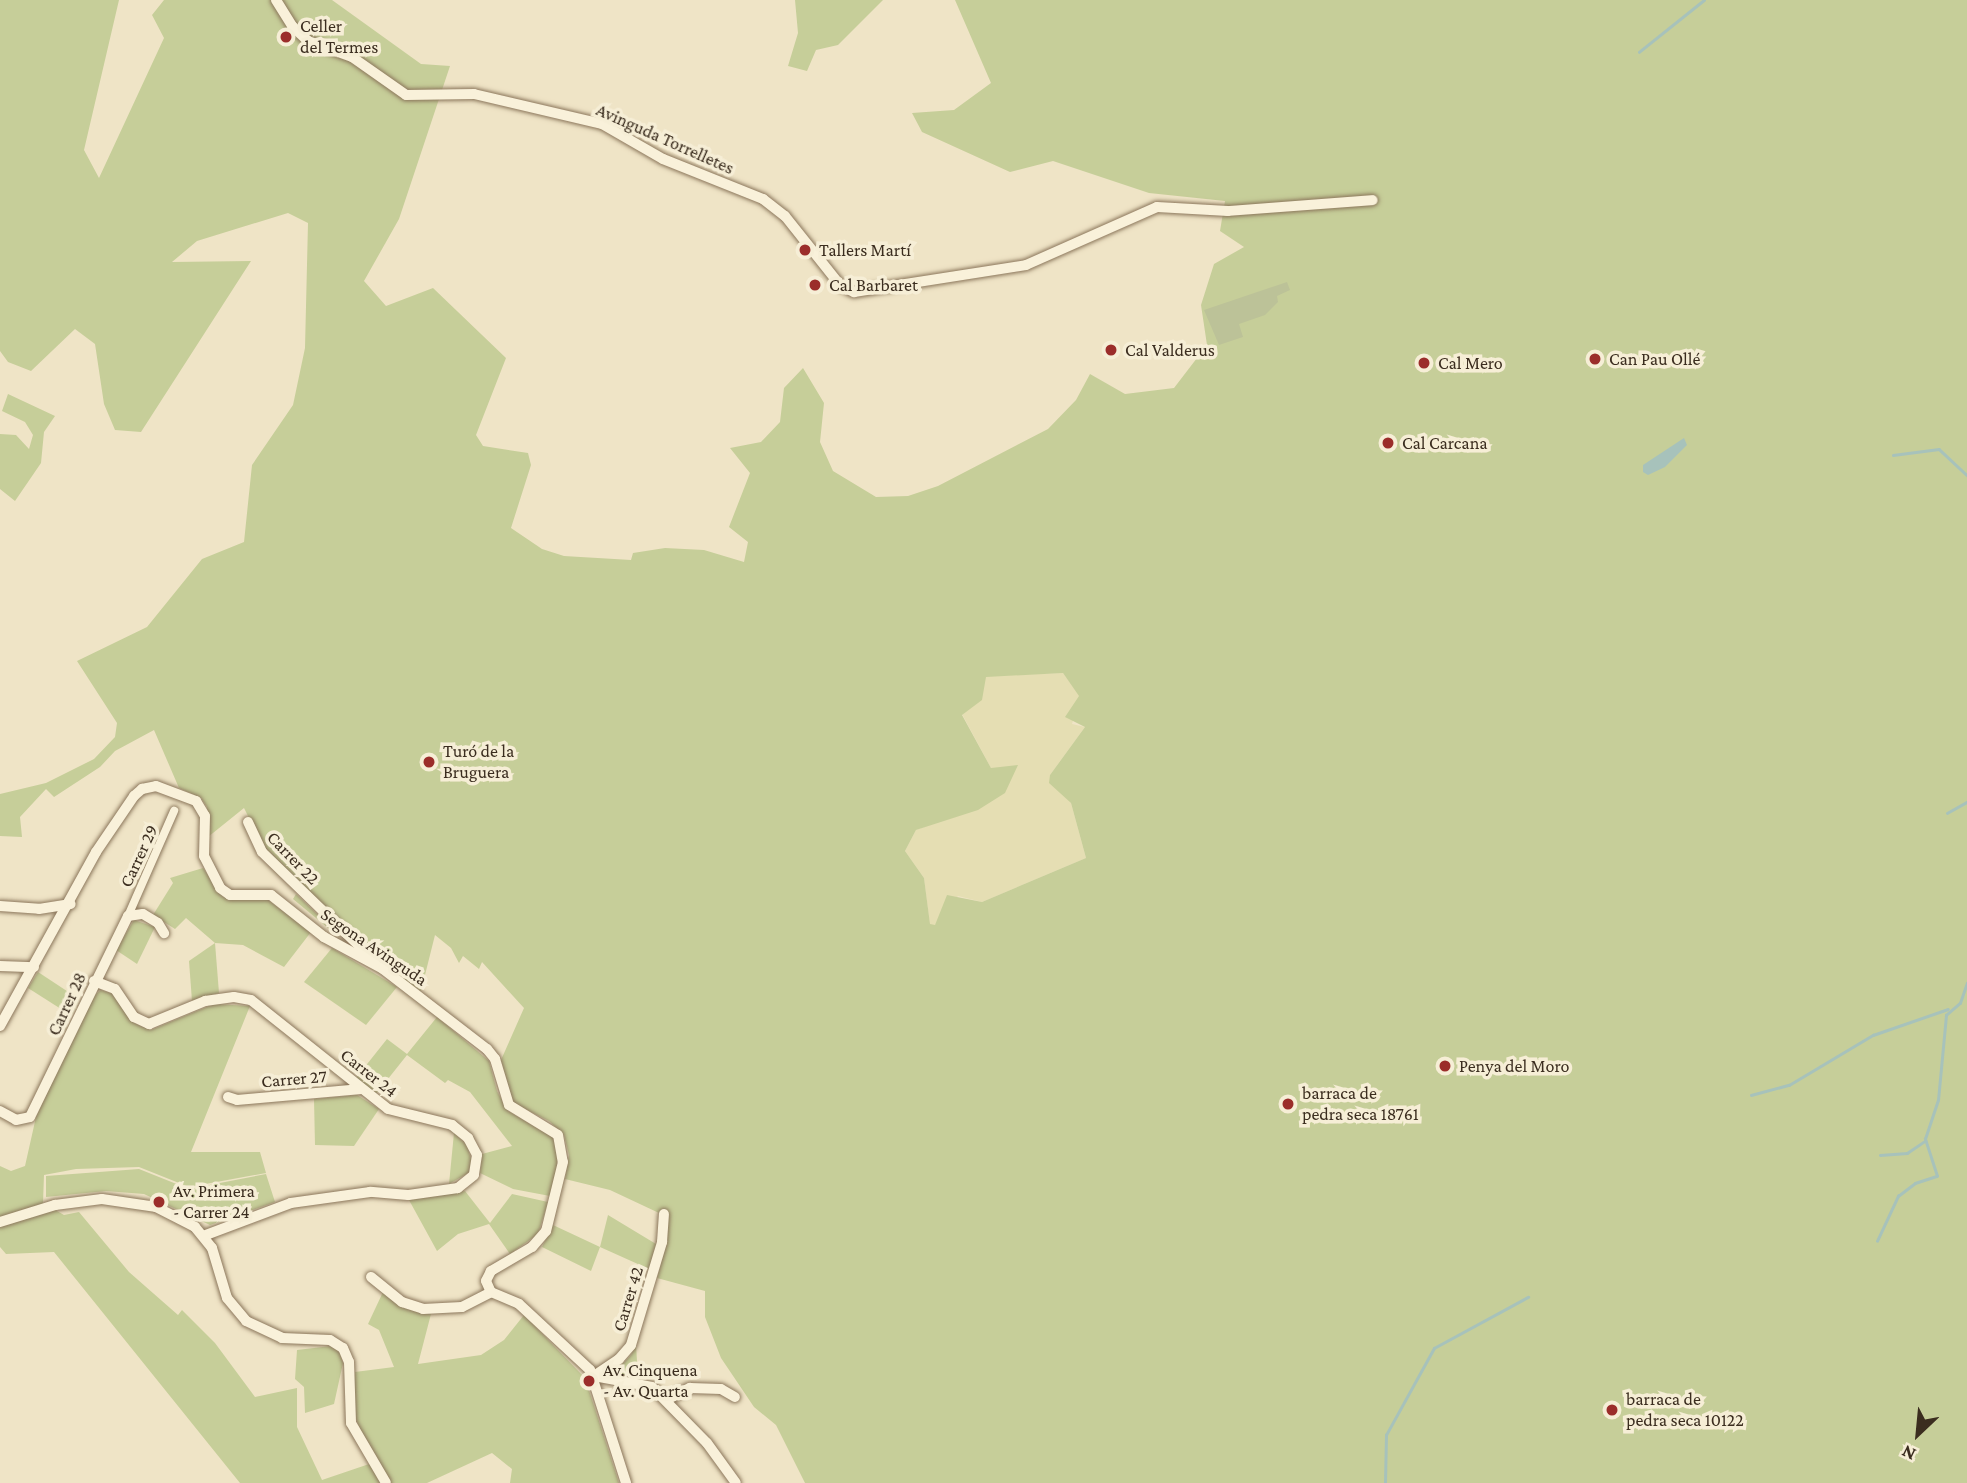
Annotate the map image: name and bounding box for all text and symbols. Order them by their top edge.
place label: Celler del Termes [300,16,378,58]
marker: Celler del Termes [278,29,294,45]
street label: Avinguda Torrelletes [593,99,737,179]
place label: Tallers Martí [819,239,911,261]
marker: Tallers Martí [797,242,813,258]
place label: Cal Barbaret [829,274,918,296]
marker: Cal Barbaret [807,277,823,293]
place label: Cal Valderus [1125,339,1215,361]
marker: Cal Valderus [1103,342,1119,358]
place label: Can Pau Ollé [1609,348,1700,370]
marker: Can Pau Ollé [1587,351,1603,367]
place label: Cal Mero [1438,352,1503,374]
marker: Cal Mero [1416,355,1432,371]
place label: Cal Carcana [1402,432,1488,454]
marker: Cal Carcana [1380,435,1396,451]
place label: Turó de la Bruguera [443,741,514,784]
marker: Turó de la Bruguera [421,754,437,770]
street label: Carrer 29 [115,821,163,891]
street label: Carrer 22 [262,827,324,889]
street label: Segona Avinguda [317,903,431,991]
street label: Carrer 28 [43,969,91,1039]
street label: Carrer 24 [336,1044,402,1102]
place label: Penya del Moro [1459,1055,1569,1077]
marker: Penya del Moro [1437,1058,1453,1074]
street label: Carrer 27 [260,1065,328,1093]
place label: barraca de pedra seca 18761 [1302,1083,1419,1126]
marker: barraca de pedra seca 18761 [1280,1096,1296,1112]
place label: Av. Primera - Carrer 24 [173,1181,255,1224]
marker: Av. Primera - Carrer 24 [151,1194,167,1210]
street label: Carrer 42 [608,1264,648,1334]
place label: Av. Cinquena - Av. Quarta [603,1360,698,1402]
marker: Av. Cinquena - Av. Quarta [581,1373,597,1389]
place label: barraca de pedra seca 10122 [1626,1389,1744,1432]
north arrow [1883,1399,1953,1469]
marker: barraca de pedra seca 10122 [1604,1402,1620,1418]
text: N [1898,1441,1919,1466]

